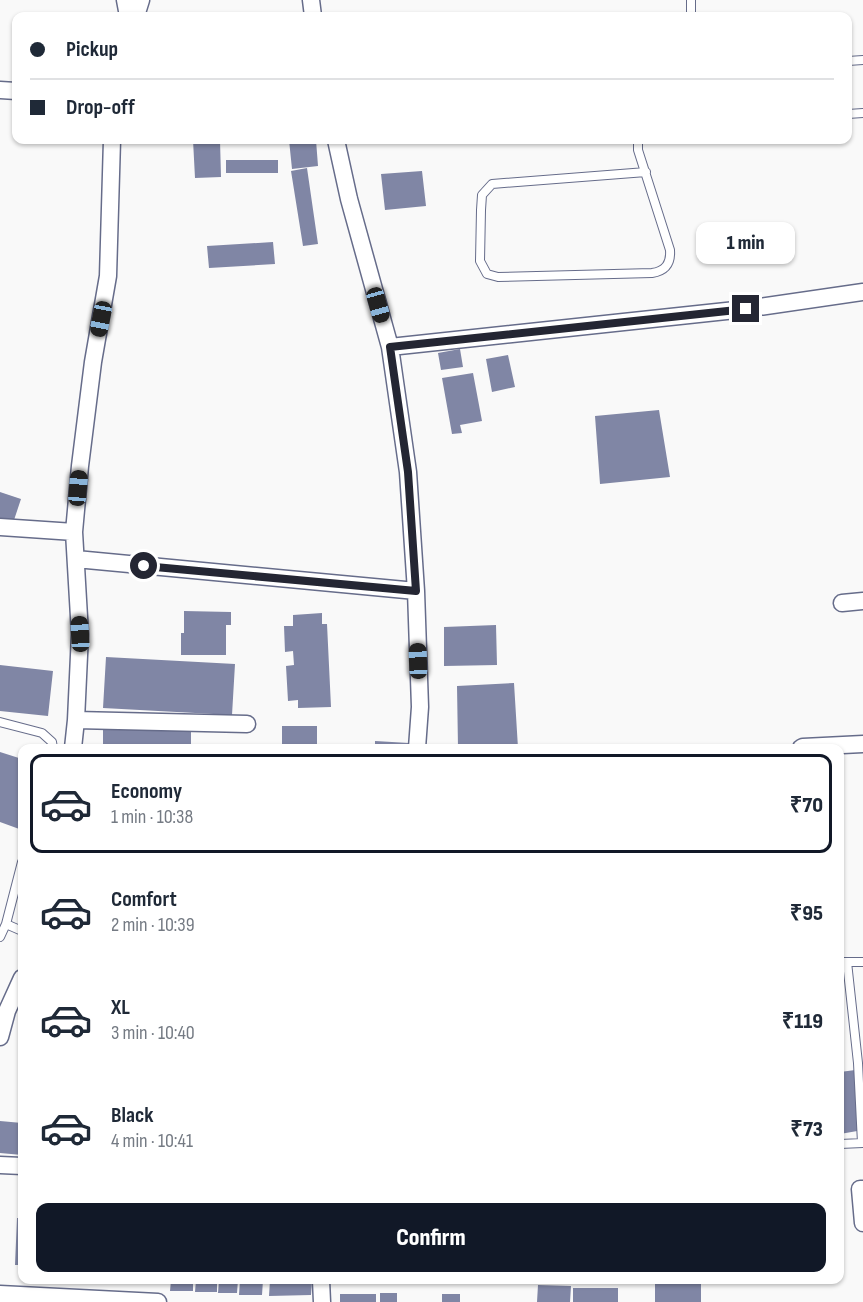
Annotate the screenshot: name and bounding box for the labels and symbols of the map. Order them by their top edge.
callout: 1 min [696,222,795,264]
car [364,285,392,325]
route end [732,295,759,322]
car [89,300,113,338]
car [67,469,89,507]
route start [130,552,157,579]
car [70,616,90,652]
car [408,643,428,679]

